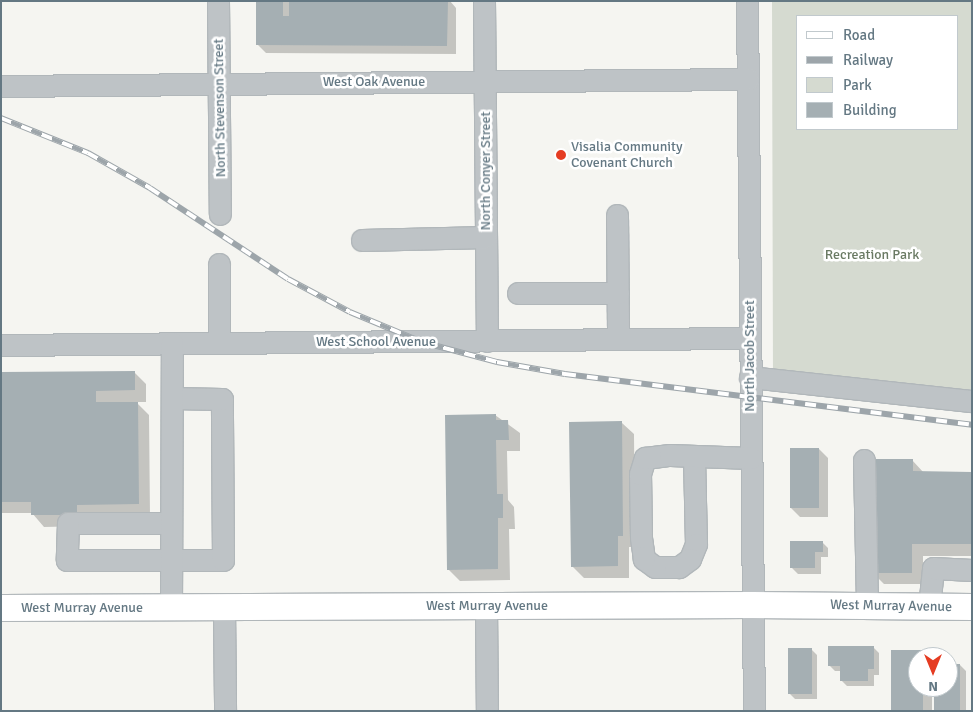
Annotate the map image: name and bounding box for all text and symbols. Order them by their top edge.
legend [796,15,958,130]
text: Road [843,26,875,44]
street label: North Stevenson Street [210,39,230,177]
text: Railway [843,51,893,69]
street label: West Oak Avenue [323,74,425,90]
text: Park [843,76,872,94]
text: Building [843,101,897,119]
street label: North Conyer Street [478,112,494,230]
place label: Visalia Community Covenant Church [571,139,683,172]
marker: Visalia Community Covenant Church [555,149,567,161]
park label: Recreation Park [825,247,919,263]
street label: North Jacob Street [742,300,758,412]
street label: West School Avenue [316,334,436,350]
street label: West Murray Avenue [830,597,952,615]
street label: West Murray Avenue [426,598,548,614]
street label: West Murray Avenue [21,600,143,616]
north arrow [908,647,958,697]
text: N [928,678,938,695]

